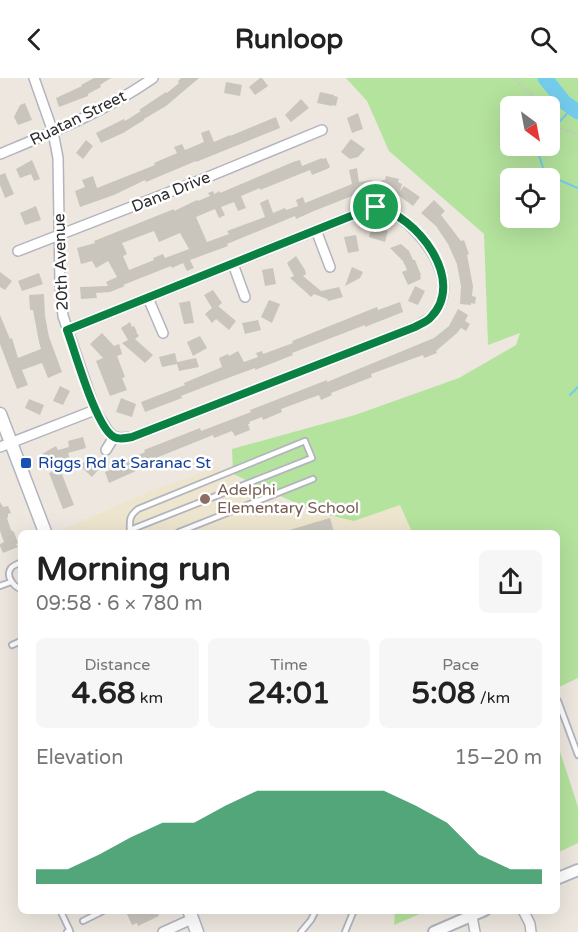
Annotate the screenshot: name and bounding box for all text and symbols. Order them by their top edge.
icon: back [18,23,51,56]
text: Runloop [235,23,343,56]
icon: search [527,23,560,56]
street label: Ruatan Street [27,86,129,150]
north arrow [500,96,560,156]
map controls [500,96,560,228]
street label: Dana Drive [129,167,213,217]
button: locate [500,168,560,228]
pin [350,181,401,232]
icon: arrive [359,190,392,223]
street label: 20th Avenue [49,213,73,311]
place label: Riggs Rd at Saranac St [38,453,211,473]
marker: Riggs Rd at Saranac St [19,456,33,470]
place label: Adelphi Elementary School [217,480,359,518]
marker: Adelphi Elementary School [198,492,212,506]
text: Morning run [36,550,231,589]
button: share [479,550,542,613]
text: 09:58 · 6 × 780 m [36,592,203,616]
text: Distance [84,655,150,675]
text: Time [270,655,308,675]
text: Pace [442,655,479,675]
text: 4.68 [71,675,136,712]
text: 24:01 [247,675,331,712]
text: 5:08 [411,675,476,712]
text: km [136,688,163,708]
text: /km [476,688,510,708]
text: Elevation [36,746,123,770]
text: 15–20 m [455,746,542,770]

